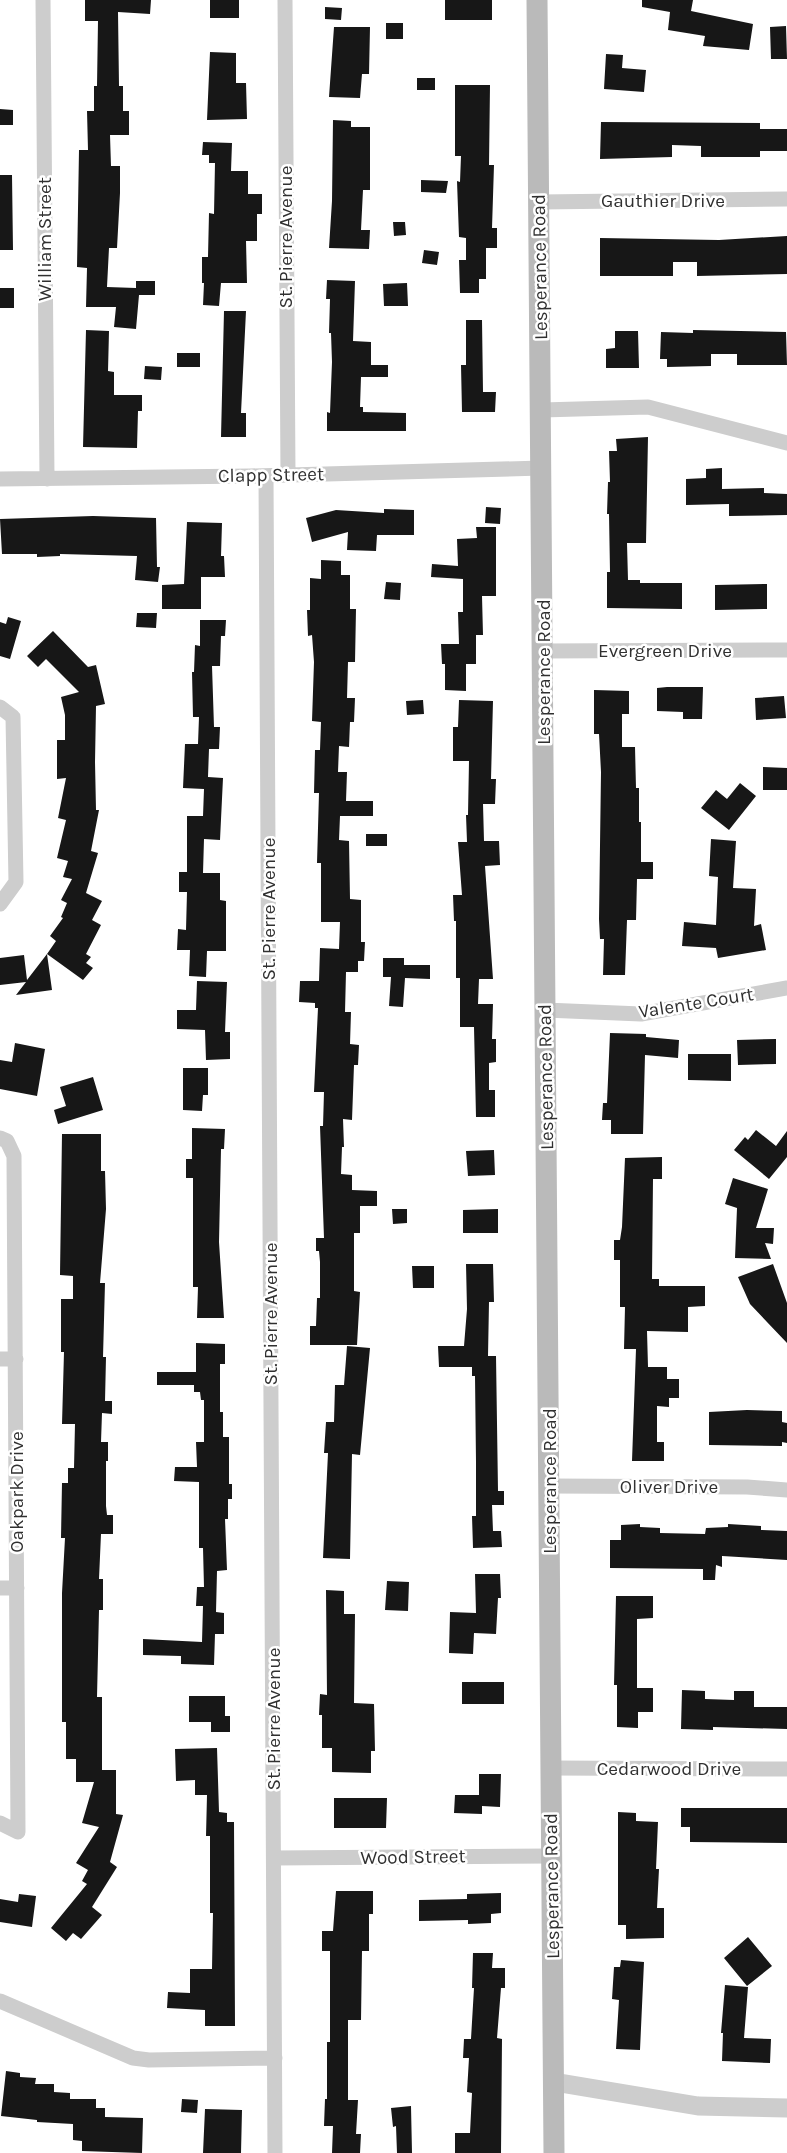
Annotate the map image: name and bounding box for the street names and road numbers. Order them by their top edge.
street label: St. Pierre Avenue [275,165,297,309]
street label: William Street [34,177,56,301]
street label: Gauthier Drive [601,190,725,212]
street label: Lesperance Road [528,194,552,340]
street label: Clapp Street [218,463,324,487]
street label: Lesperance Road [533,599,555,745]
street label: Evergreen Drive [598,640,732,662]
street label: St. Pierre Avenue [258,837,280,981]
street label: Valente Court [637,983,755,1023]
street label: Lesperance Road [534,1004,558,1150]
street label: St. Pierre Avenue [260,1242,282,1386]
street label: Lesperance Road [539,1408,561,1554]
street label: Oakpark Drive [6,1431,28,1553]
street label: Oliver Drive [620,1476,718,1498]
street label: St. Pierre Avenue [263,1647,285,1791]
street label: Cedarwood Drive [597,1758,741,1780]
street label: Lesperance Road [540,1813,564,1959]
street label: Wood Street [360,1845,466,1869]

